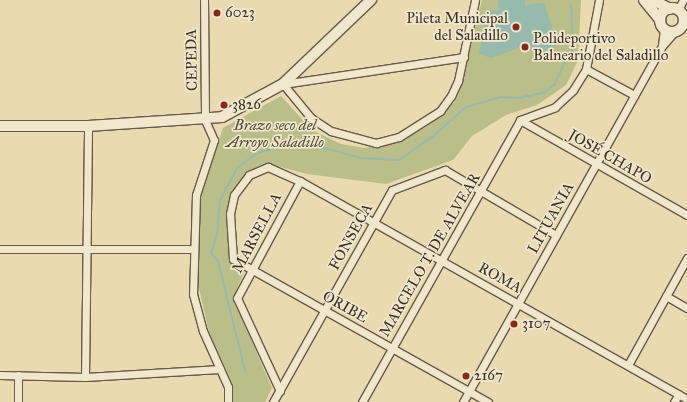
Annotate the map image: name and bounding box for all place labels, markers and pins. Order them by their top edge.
place label: 6023 [225,4,255,22]
marker: 6023 [212,8,222,18]
place label: Pileta Municipal del Saladillo [406,9,508,44]
marker: Pileta Municipal del Saladillo [511,22,521,32]
place label: Polideportivo Balneario del Saladillo [533,29,668,64]
marker: Polideportivo Balneario del Saladillo [520,42,530,52]
place label: 3826 [232,96,261,114]
marker: 3826 [219,100,229,110]
place label: 3107 [522,315,551,333]
marker: 3107 [509,319,519,329]
place label: 2167 [474,367,503,385]
marker: 2167 [461,371,471,381]

